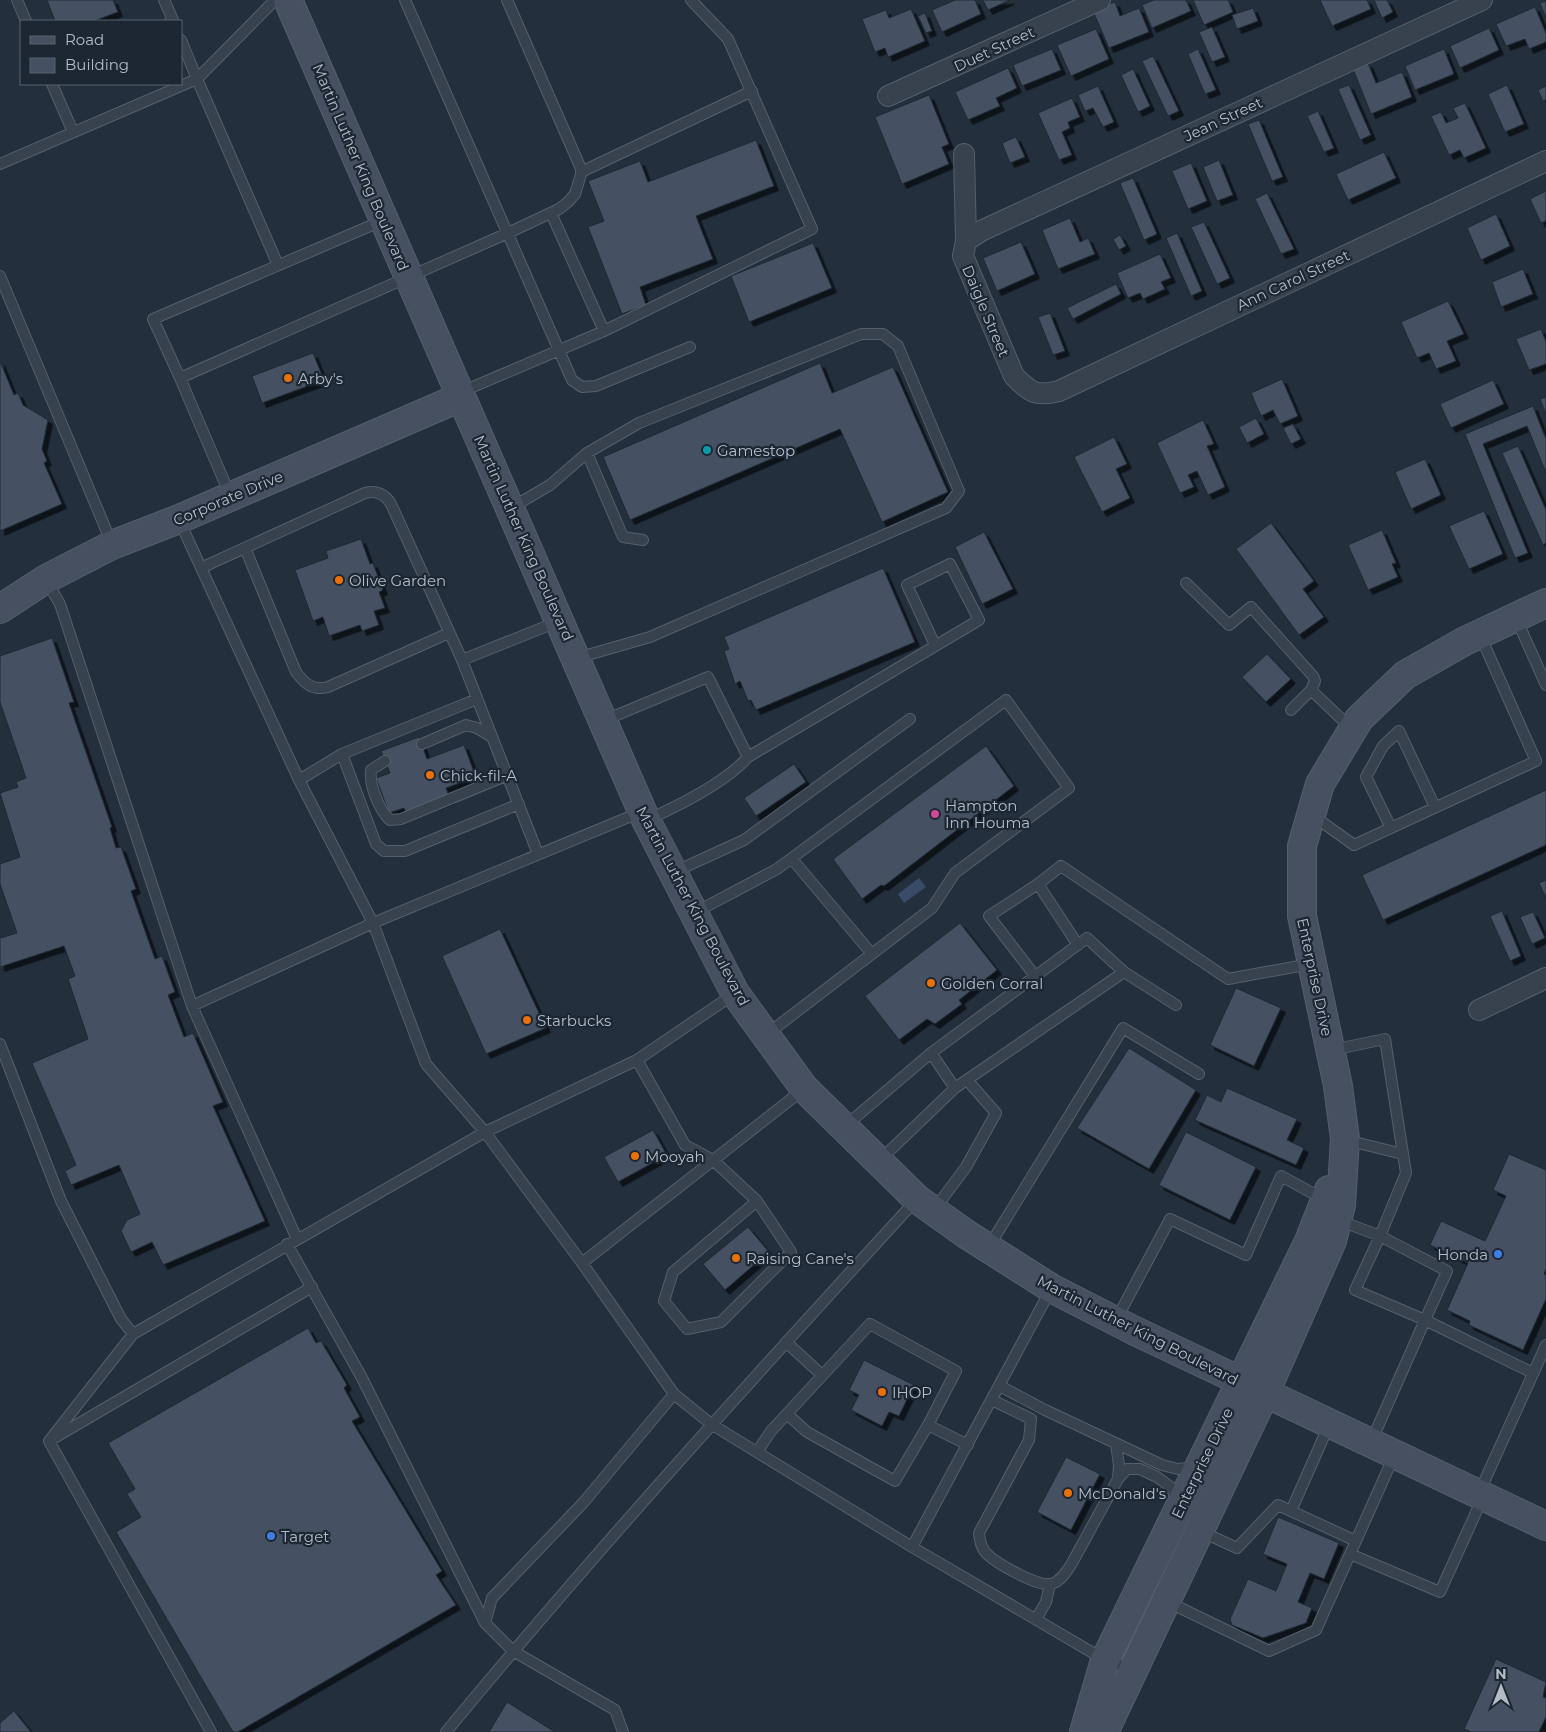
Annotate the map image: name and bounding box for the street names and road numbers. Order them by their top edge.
street label: Duet Street [951,22,1037,76]
street label: Martin Luther King Boulevard [309,61,413,273]
street label: Jean Street [1180,93,1265,146]
street label: Ann Carol Street [1233,245,1353,315]
street label: Daigle Street [958,262,1014,360]
street label: Martin Luther King Boulevard [470,432,578,644]
street label: Corporate Drive [170,466,286,530]
street label: Martin Luther King Boulevard [632,803,754,1009]
street label: Enterprise Drive [1293,916,1337,1038]
street label: Martin Luther King Boulevard [1034,1271,1242,1389]
street label: Enterprise Drive [1167,1405,1237,1521]

